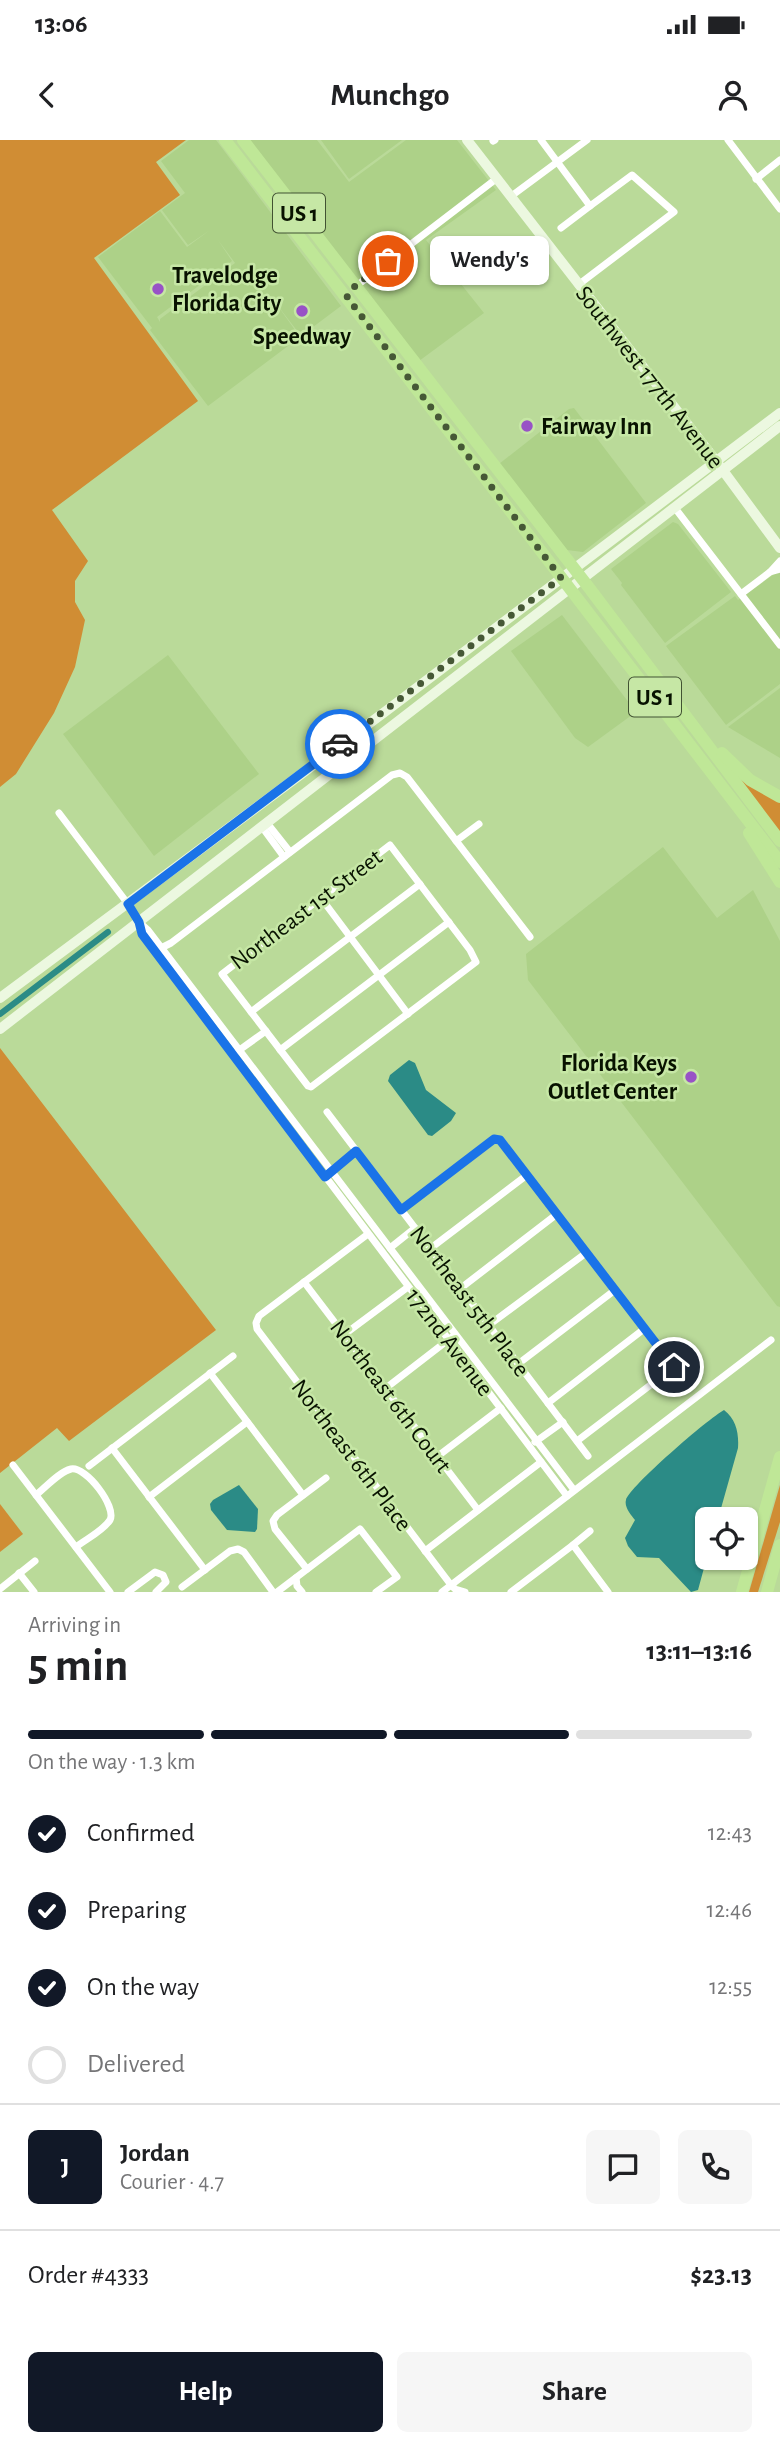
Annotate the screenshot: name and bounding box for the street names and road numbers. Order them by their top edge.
road number: US 1 [273,194,325,232]
street label: Southwest 177th Avenue [571,282,728,473]
road number: US 1 [629,678,681,716]
street label: Northeast 1st Street [226,845,387,975]
street label: Northeast 5th Place [405,1222,534,1381]
street label: 172nd Avenue [401,1284,497,1401]
street label: Northeast 6th Court [325,1316,456,1478]
street label: Northeast 6th Place [287,1375,416,1536]

